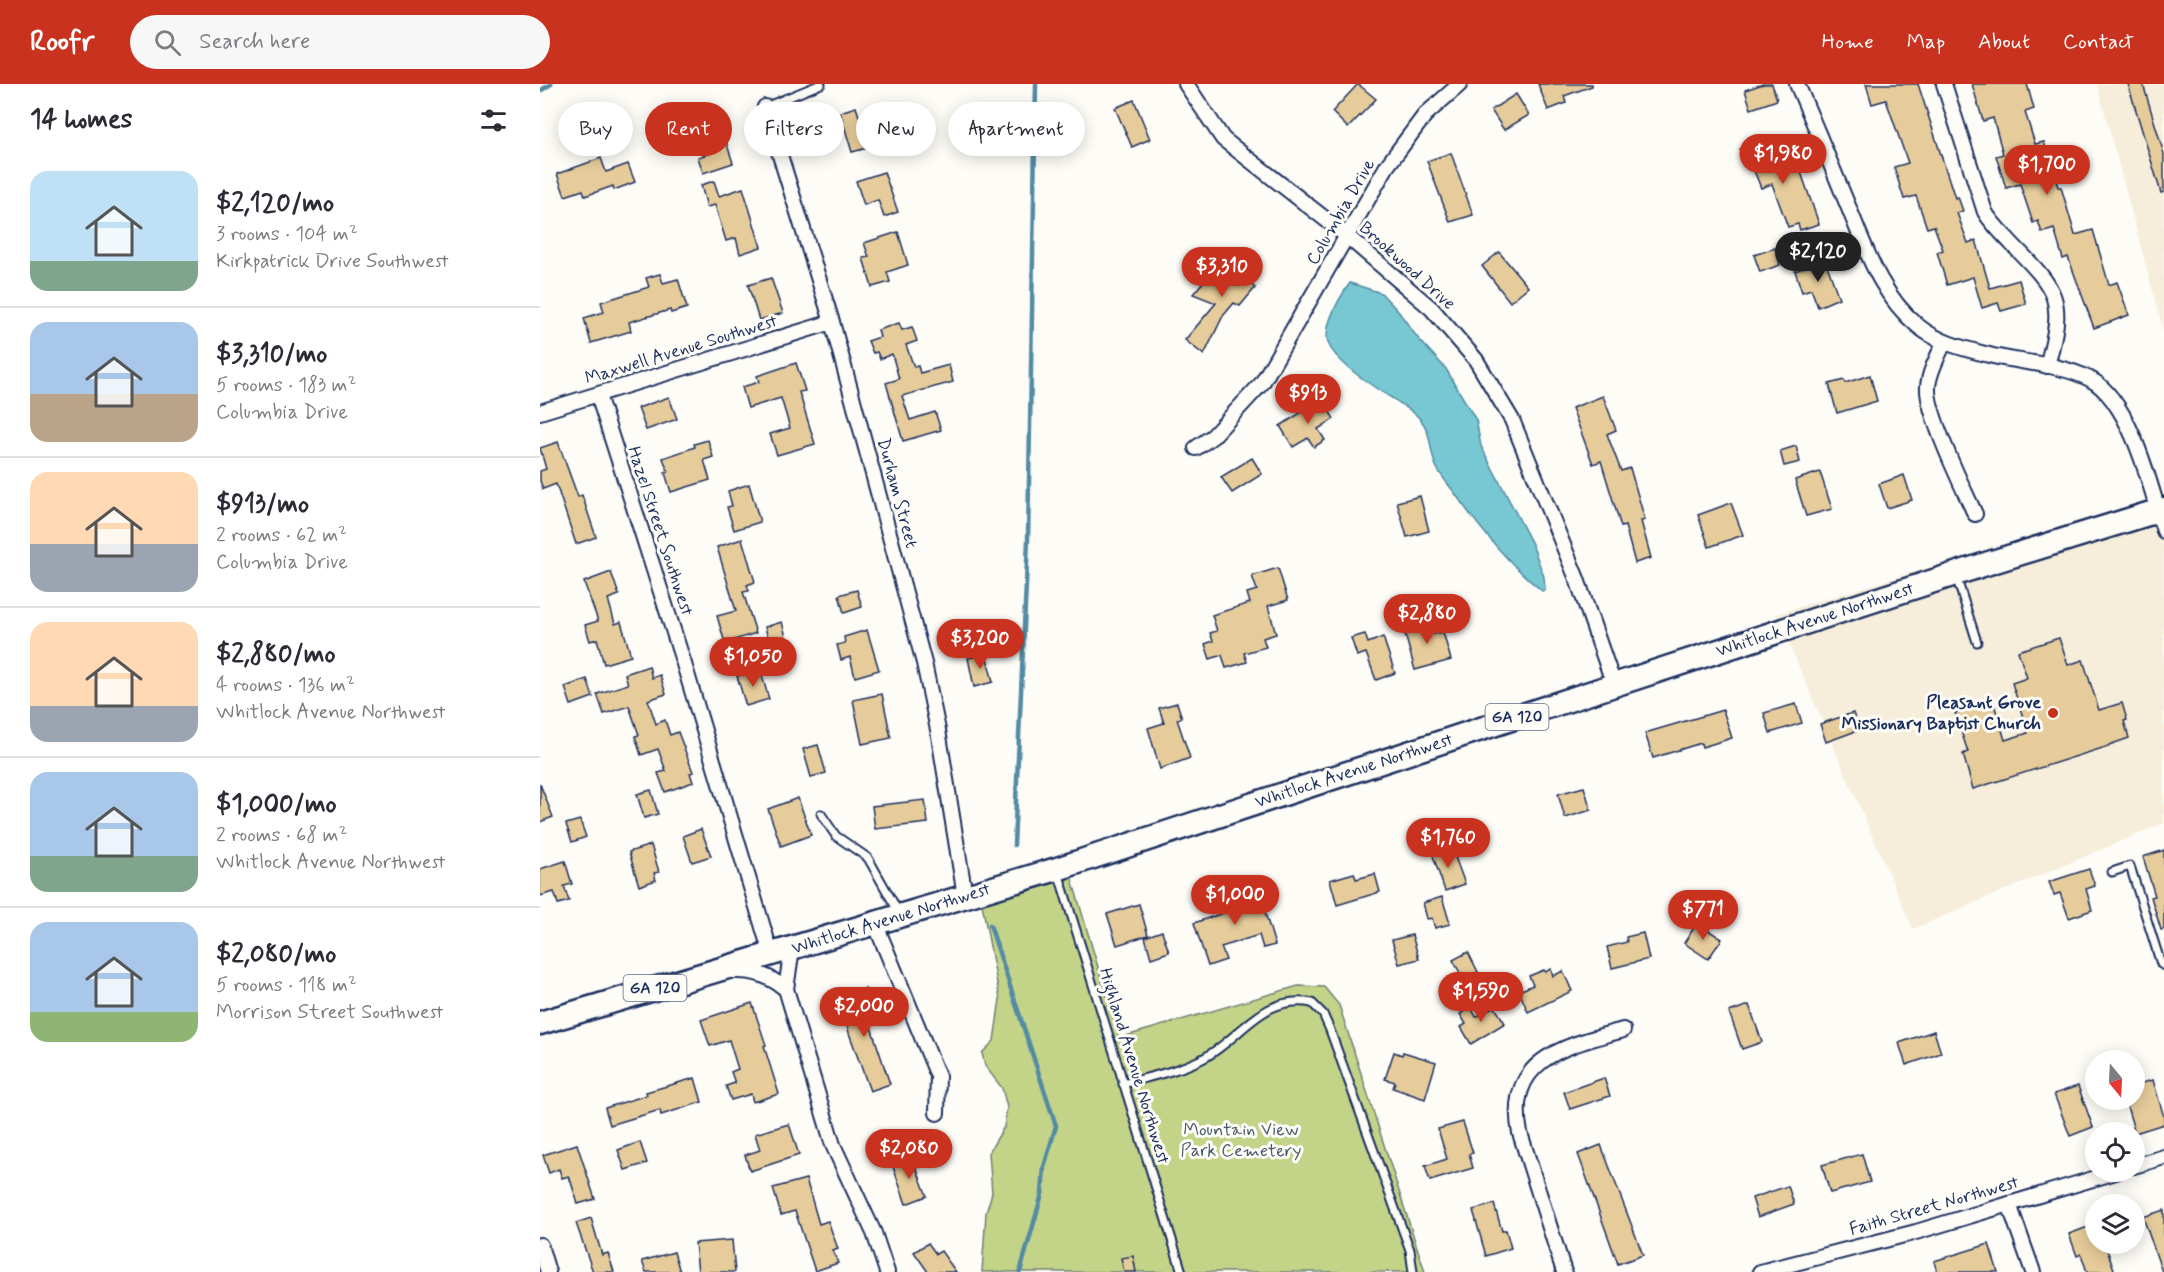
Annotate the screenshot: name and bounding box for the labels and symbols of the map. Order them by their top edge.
pin: $1,980 [1734,134,1832,185]
pin: $1,700 [1998,145,2096,196]
street label: Columbia Drive [1301,155,1381,269]
street label: Brookwood Drive [1354,216,1460,316]
pin: $2,120 [1769,232,1867,283]
pin: $3,310 [1173,247,1271,298]
street label: Maxwell Avenue Southwest [582,309,781,391]
pin: $913 [1272,374,1344,425]
street label: Durham Street [871,435,923,551]
street label: Hazel Street Southwest [621,443,699,619]
street label: Whitlock Avenue Northwest [1713,577,1917,663]
pin: $2,880 [1378,594,1476,645]
pin: $3,200 [931,619,1029,670]
pin: $1,050 [704,637,802,688]
place label: Pleasant Grove Missionary Baptist Church [1842,691,2041,736]
road number: GA 120 [1486,704,1548,730]
marker: Pleasant Grove Missionary Baptist Church [2046,706,2060,720]
street label: Whitlock Avenue Northwest [1252,728,1456,814]
pin: $1,760 [1399,818,1497,869]
pin: $1,000 [1186,875,1284,926]
street label: Whitlock Avenue Northwest [789,877,994,961]
pin: $771 [1667,890,1739,941]
street label: Highland Avenue Northwest [1091,965,1175,1168]
pin: $1,590 [1432,972,1530,1023]
road number: GA 120 [624,975,686,1001]
pin: $2,000 [815,987,913,1038]
north arrow [2085,1050,2145,1110]
park label: Mountain View Park Cemetery [1181,1118,1302,1163]
pin: $2,080 [860,1129,958,1180]
street label: Faith Street Northwest [1847,1170,2022,1242]

